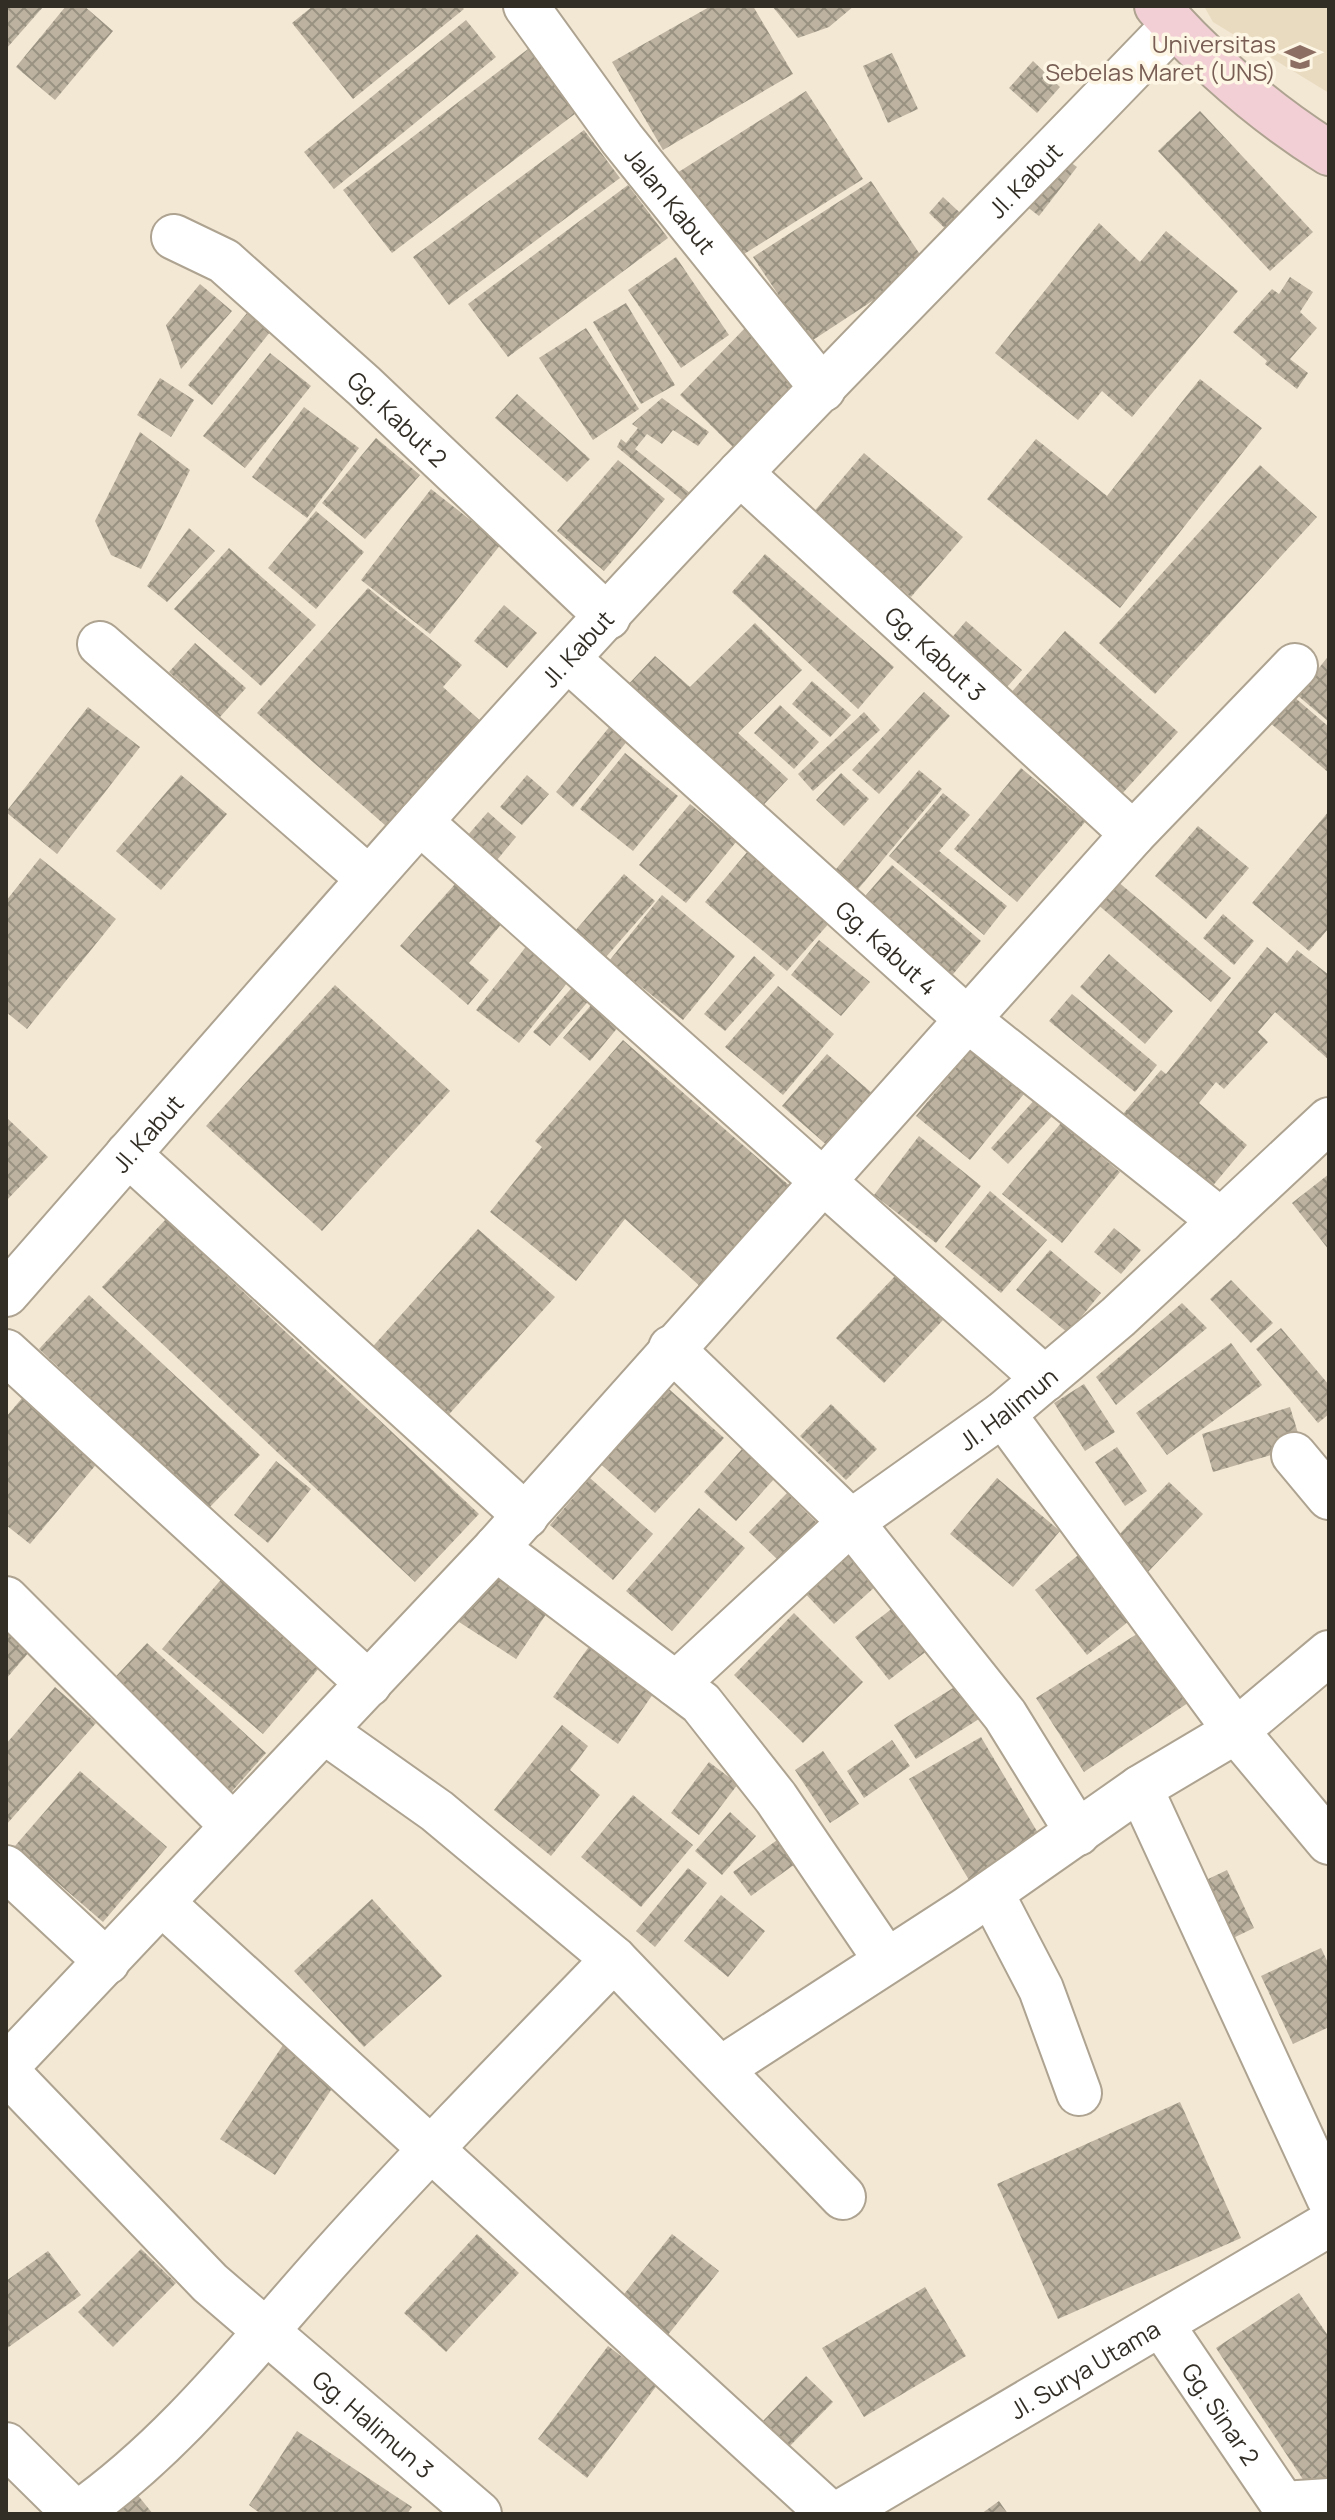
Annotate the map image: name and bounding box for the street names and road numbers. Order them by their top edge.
street label: Jl. Kabut [980,135,1069,224]
street label: Jalan Kabut [618,139,724,260]
street label: Gg. Kabut 2 [341,363,455,474]
street label: Gg. Kabut 3 [878,598,993,708]
street label: Jl. Kabut [533,602,620,694]
street label: Gg. Kabut 4 [829,892,945,1002]
street label: Jl. Kabut [104,1087,190,1179]
street label: Jl. Halimun [951,1359,1064,1457]
street label: Jl. Surya Utama [1003,2311,1165,2426]
street label: Gg. Sinar 2 [1175,2356,1268,2471]
street label: Gg. Halimun 3 [306,2362,441,2485]

